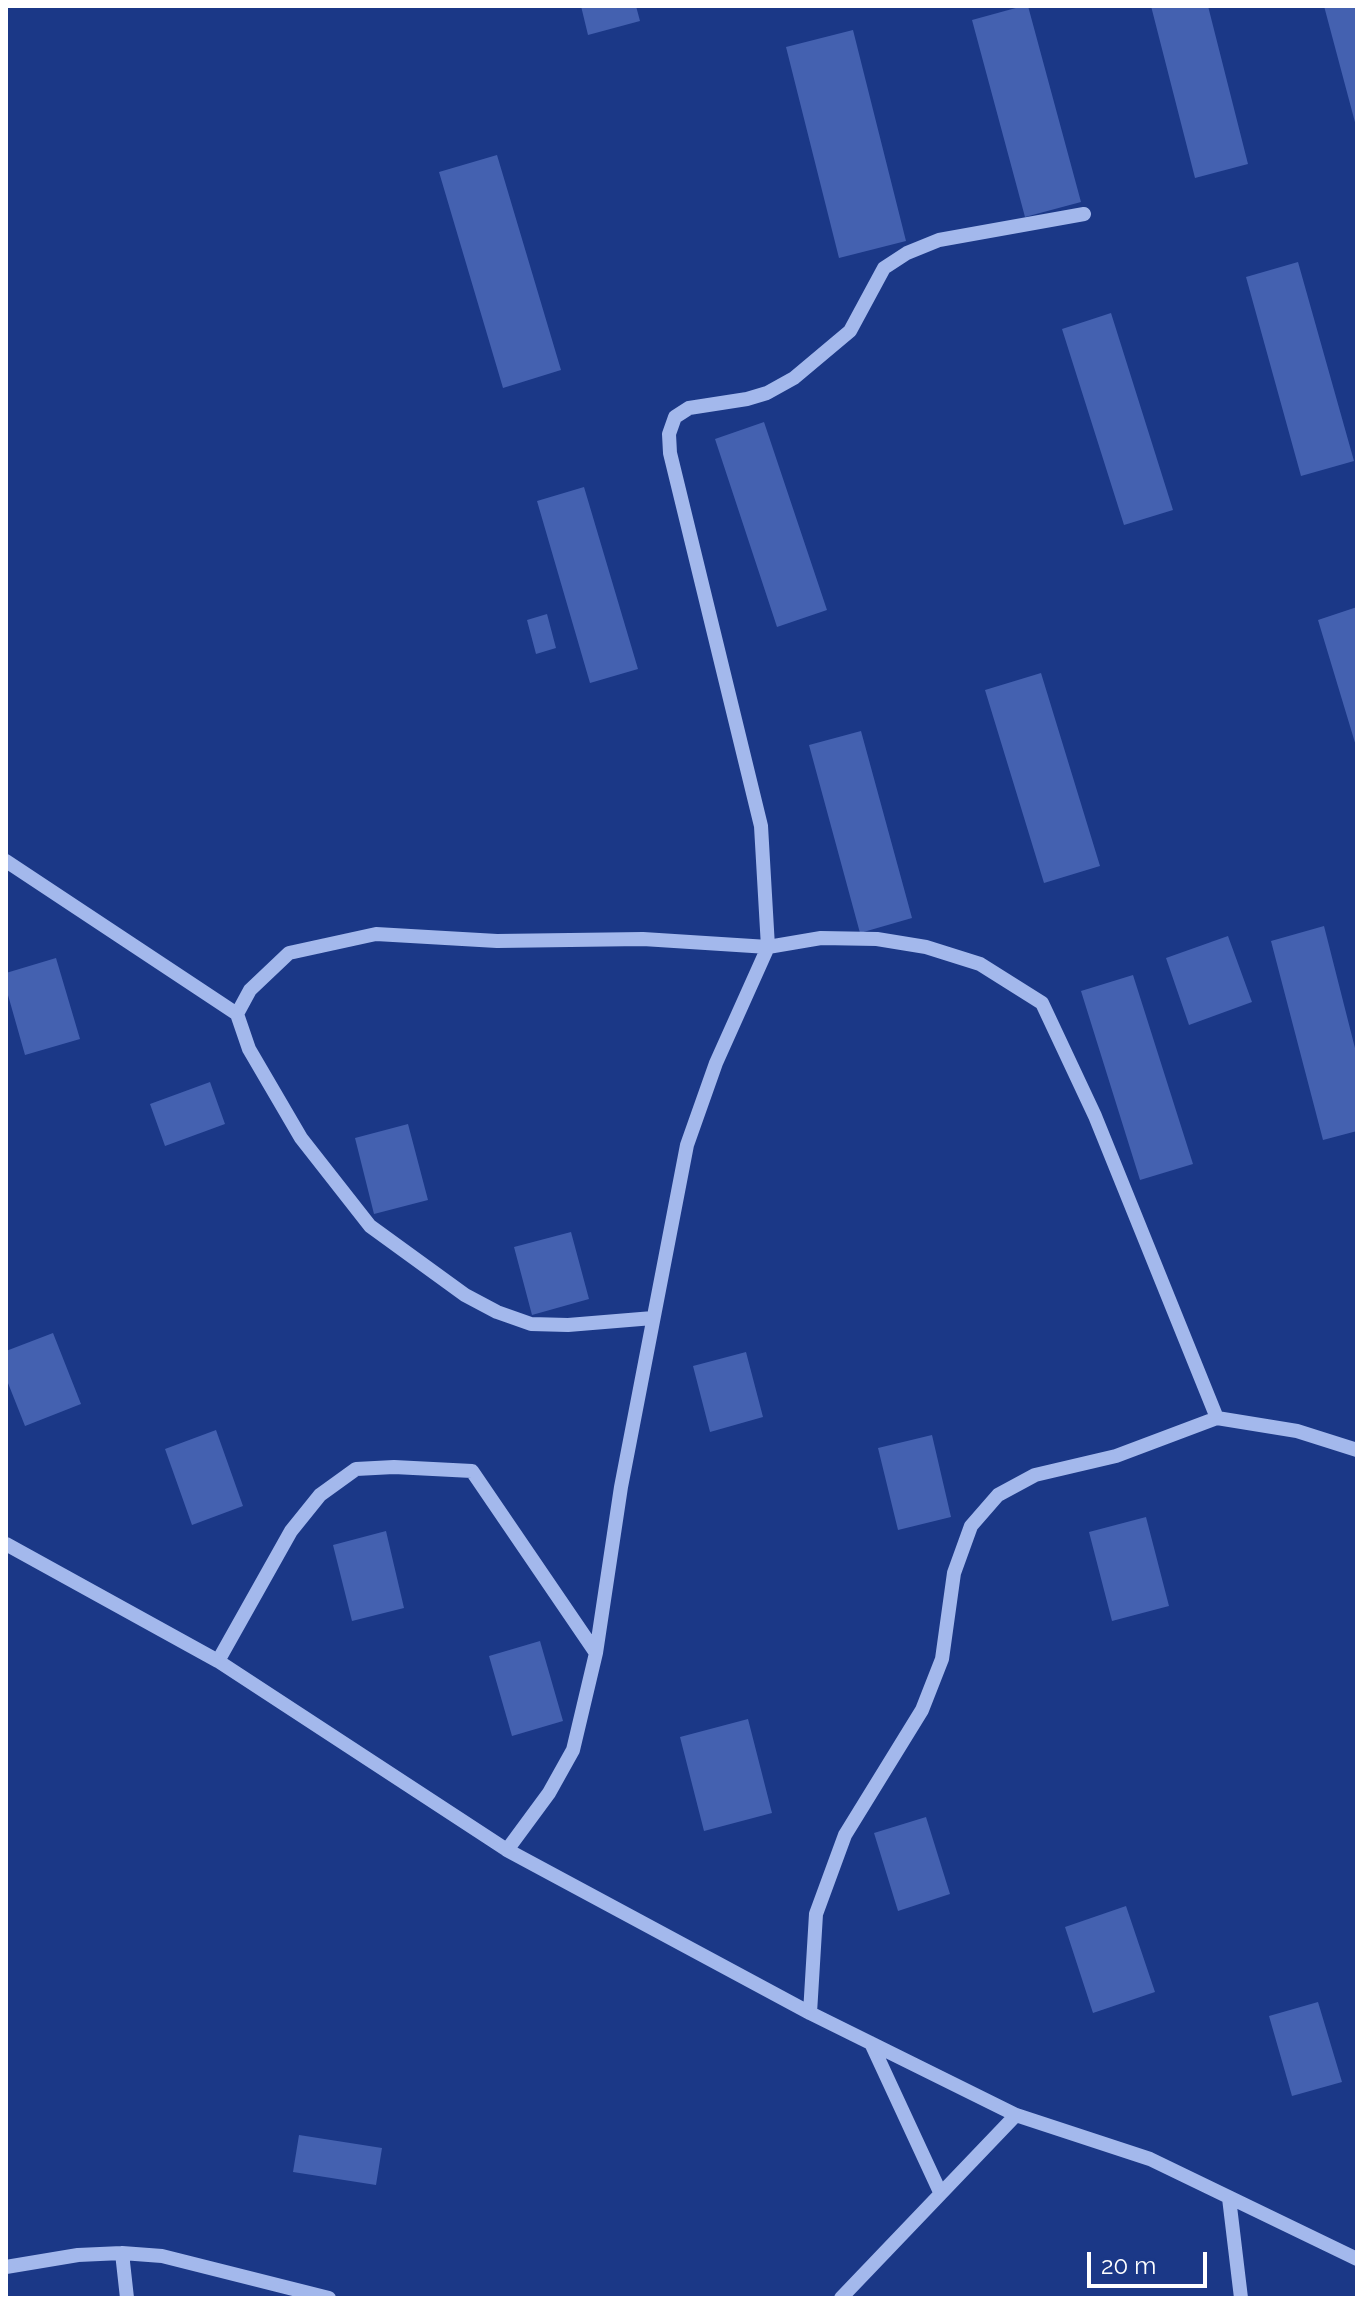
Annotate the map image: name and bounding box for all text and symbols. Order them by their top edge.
scale bar [1091,2236,1211,2286]
text: 20 m [1101,2251,1156,2280]

